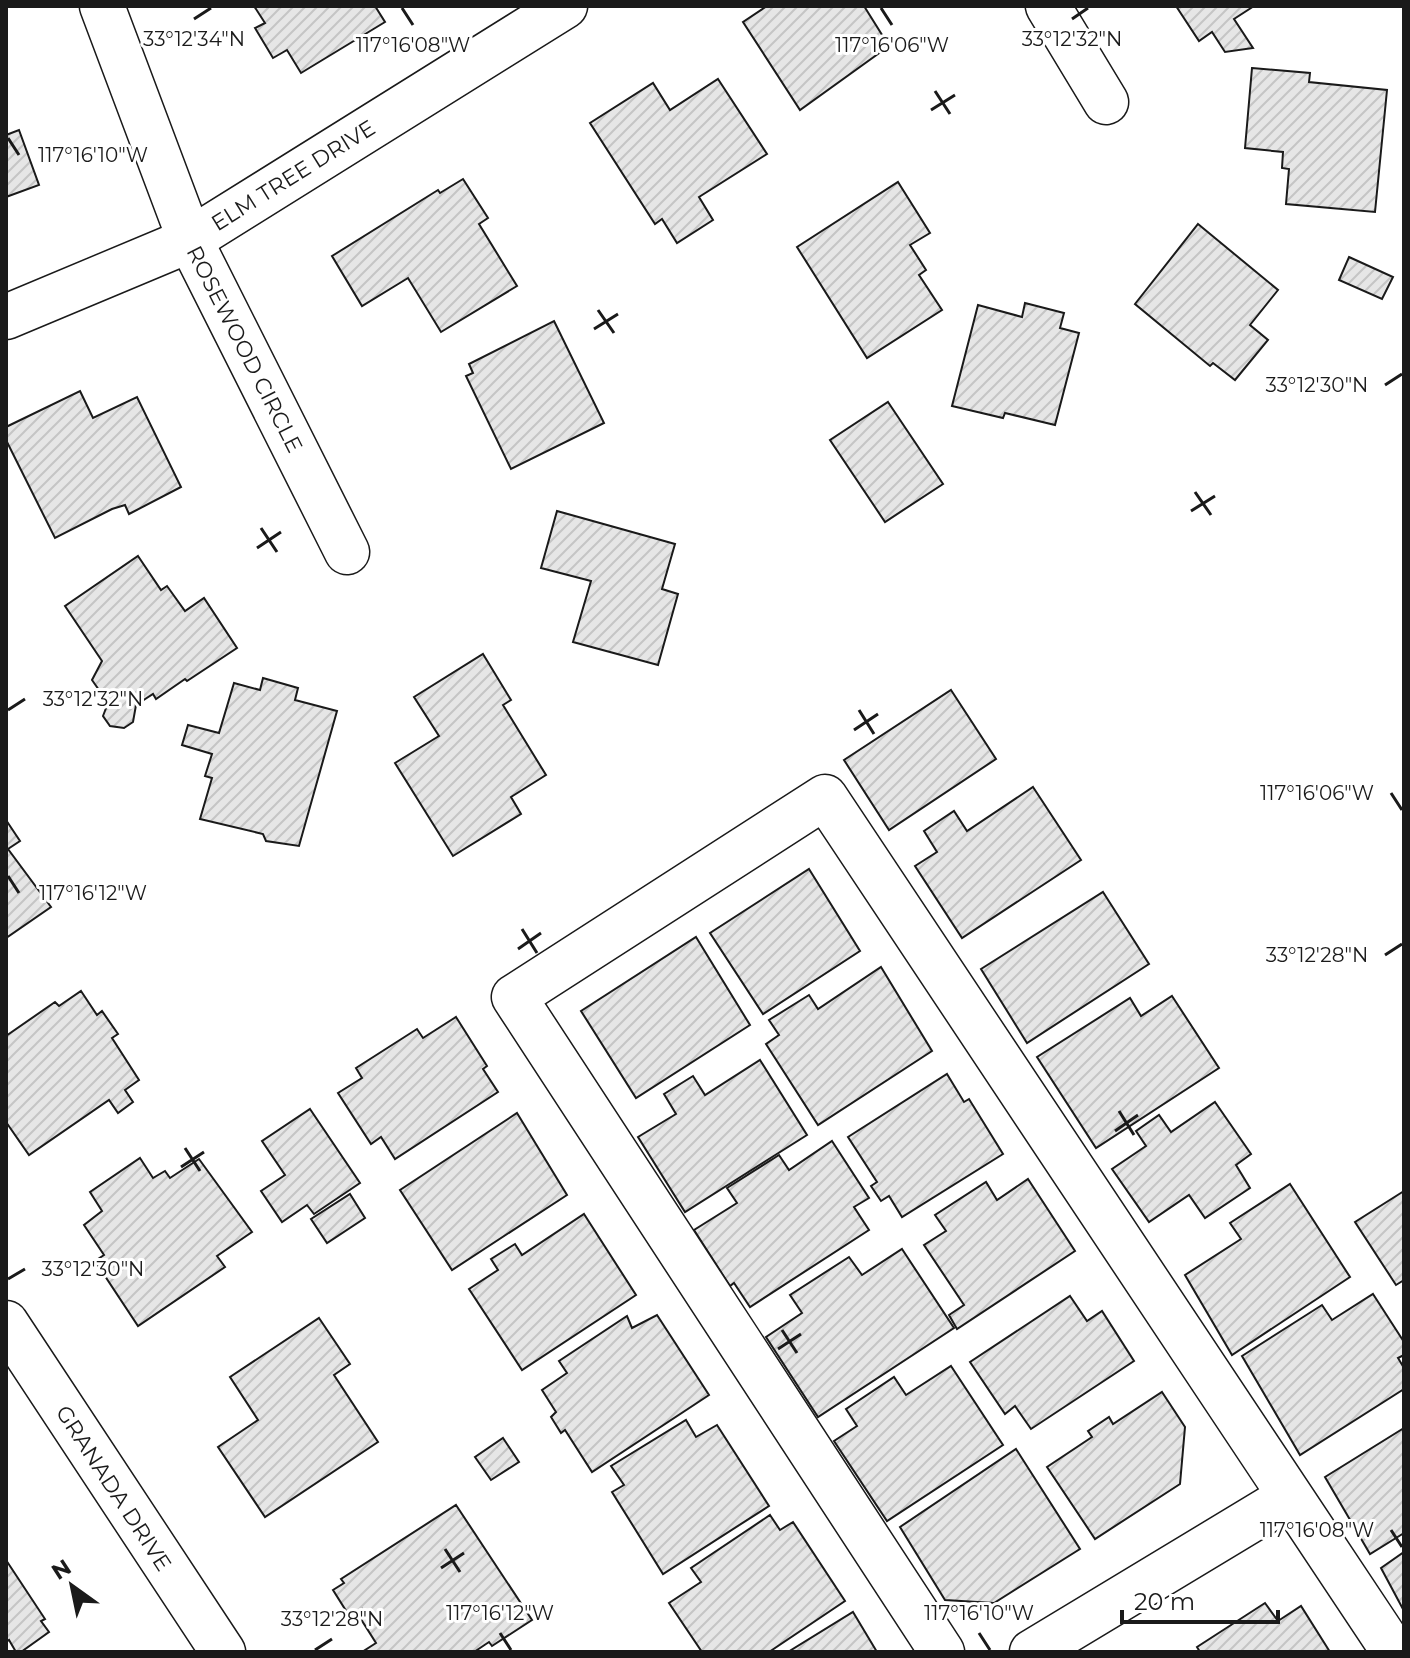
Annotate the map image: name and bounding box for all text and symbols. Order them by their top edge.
text: 33°12'34"N [143,27,245,51]
text: 33°12'32"N [1022,27,1122,51]
text: 117°16'08"W [356,33,470,57]
text: 117°16'06"W [835,33,949,57]
street label: ELM TREE DRIVE [206,114,380,237]
text: 117°16'10"W [38,143,148,167]
street label: ROSEWOOD CIRCLE [181,241,308,457]
text: 33°12'30"N [1266,373,1368,397]
text: 33°12'32"N [43,687,143,711]
text: 117°16'06"W [1260,781,1374,805]
text: 117°16'12"W [39,881,147,905]
text: 33°12'28"N [1266,943,1368,967]
text: 33°12'30"N [42,1257,144,1281]
street label: GRANADA DRIVE [51,1400,177,1576]
text: 117°16'08"W [1260,1518,1374,1542]
north arrow [32,1546,112,1626]
scale bar [1122,1574,1278,1624]
text: 20 m [1134,1587,1195,1616]
text: 117°16'12"W [446,1601,554,1625]
text: 117°16'10"W [924,1601,1034,1625]
text: 33°12'28"N [281,1607,383,1631]

